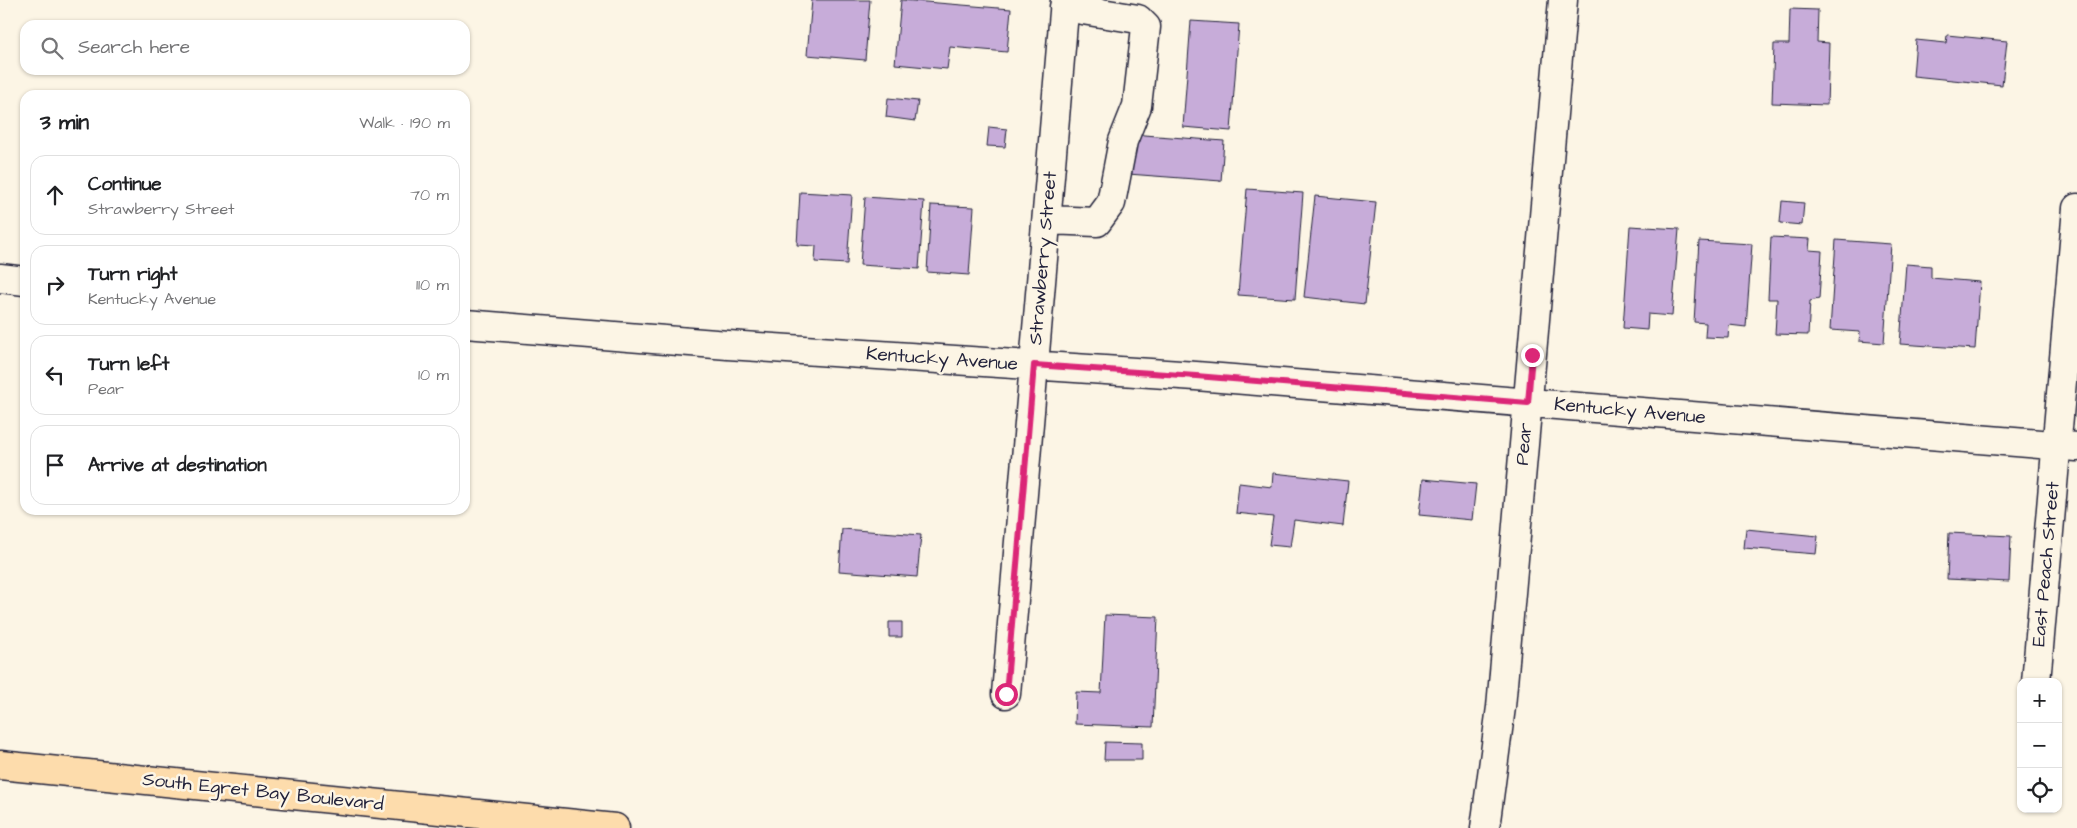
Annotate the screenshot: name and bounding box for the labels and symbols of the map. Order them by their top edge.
street label: Strawberry Street [1022,170,1065,346]
street label: Kentucky Avenue [865,340,1019,379]
route end [1521,344,1544,367]
street label: Kentucky Avenue [1553,391,1707,432]
street label: Pear [1509,421,1539,466]
street label: East Peach Street [2025,480,2067,648]
route start [995,683,1018,706]
street label: South Egret Bay Boulevard [141,766,385,819]

